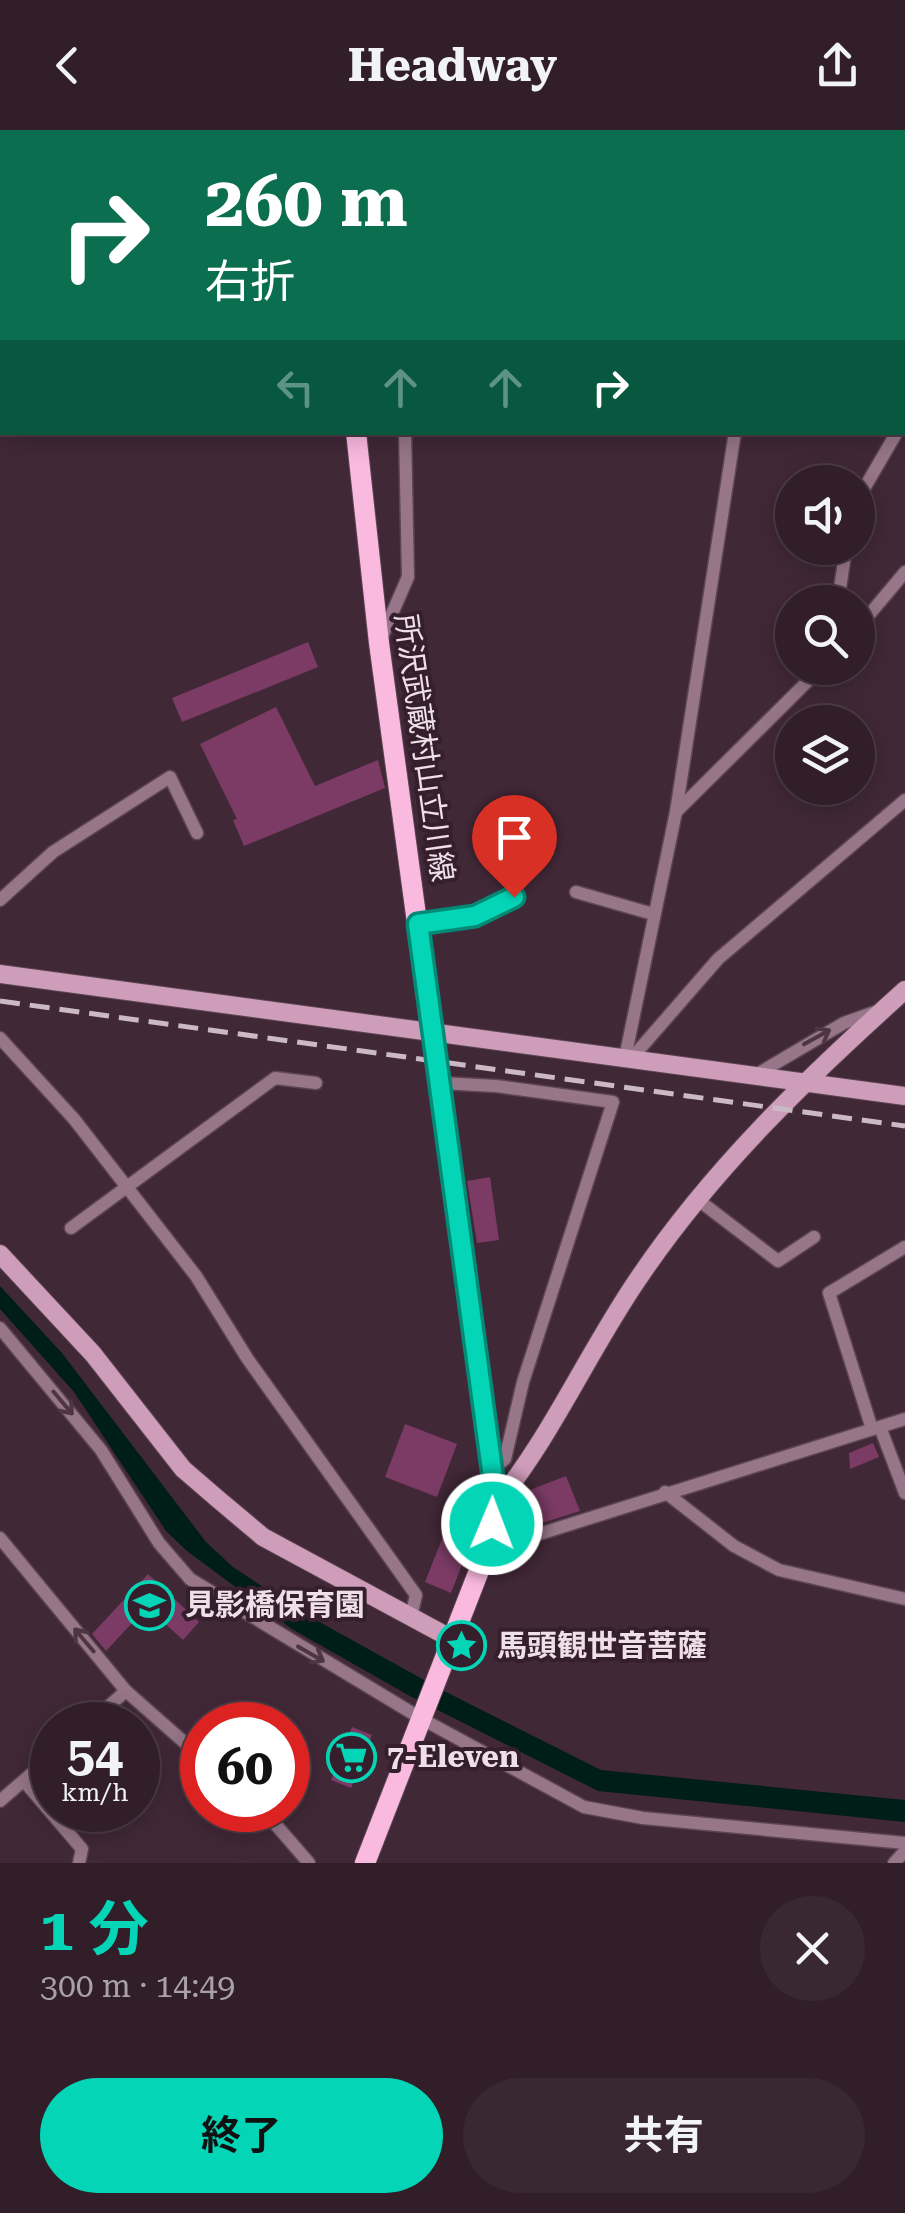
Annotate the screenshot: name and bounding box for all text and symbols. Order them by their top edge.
icon: back [40,38,95,93]
icon: share [810,38,865,93]
text: Headway [348,39,557,92]
text: 260 m [205,161,408,243]
icon: right [40,170,170,300]
text: 右折 [205,255,295,308]
icon: left [268,360,323,415]
icon: ahead [373,360,428,415]
icon: ahead [478,360,533,415]
icon: right [583,360,638,415]
map controls [775,465,875,805]
button: sound [775,465,875,565]
button: search [775,585,875,685]
street label: 所沢武蔵村山立川線 [388,612,461,884]
button: layers [775,705,875,805]
pin [472,795,557,898]
icon: arrive [487,810,542,865]
one-way arrow [801,1027,831,1047]
one-way arrow [52,1389,74,1415]
position arrow [440,1472,544,1576]
school or university icon: 見影橋保育園 [124,1579,176,1631]
place label: 見影橋保育園 [185,1587,365,1622]
place icon: 馬頭観世音菩薩 [436,1620,488,1672]
one-way arrow [73,1627,95,1653]
place label: 馬頭観世音菩薩 [497,1628,707,1663]
one-way arrow [296,1644,325,1664]
speed limit sign: 60 [180,1702,310,1832]
text: 54 [67,1726,123,1784]
supermarket icon: 7-Eleven [326,1731,378,1783]
place label: 7-Eleven [387,1739,519,1774]
text: km/h [62,1778,128,1807]
text: 1 分 [40,1894,149,1965]
button: close [760,1896,865,2001]
text: 300 m · 14:49 [40,1967,235,2005]
button: 終了 [40,2078,443,2193]
button: 共有 [463,2078,865,2193]

